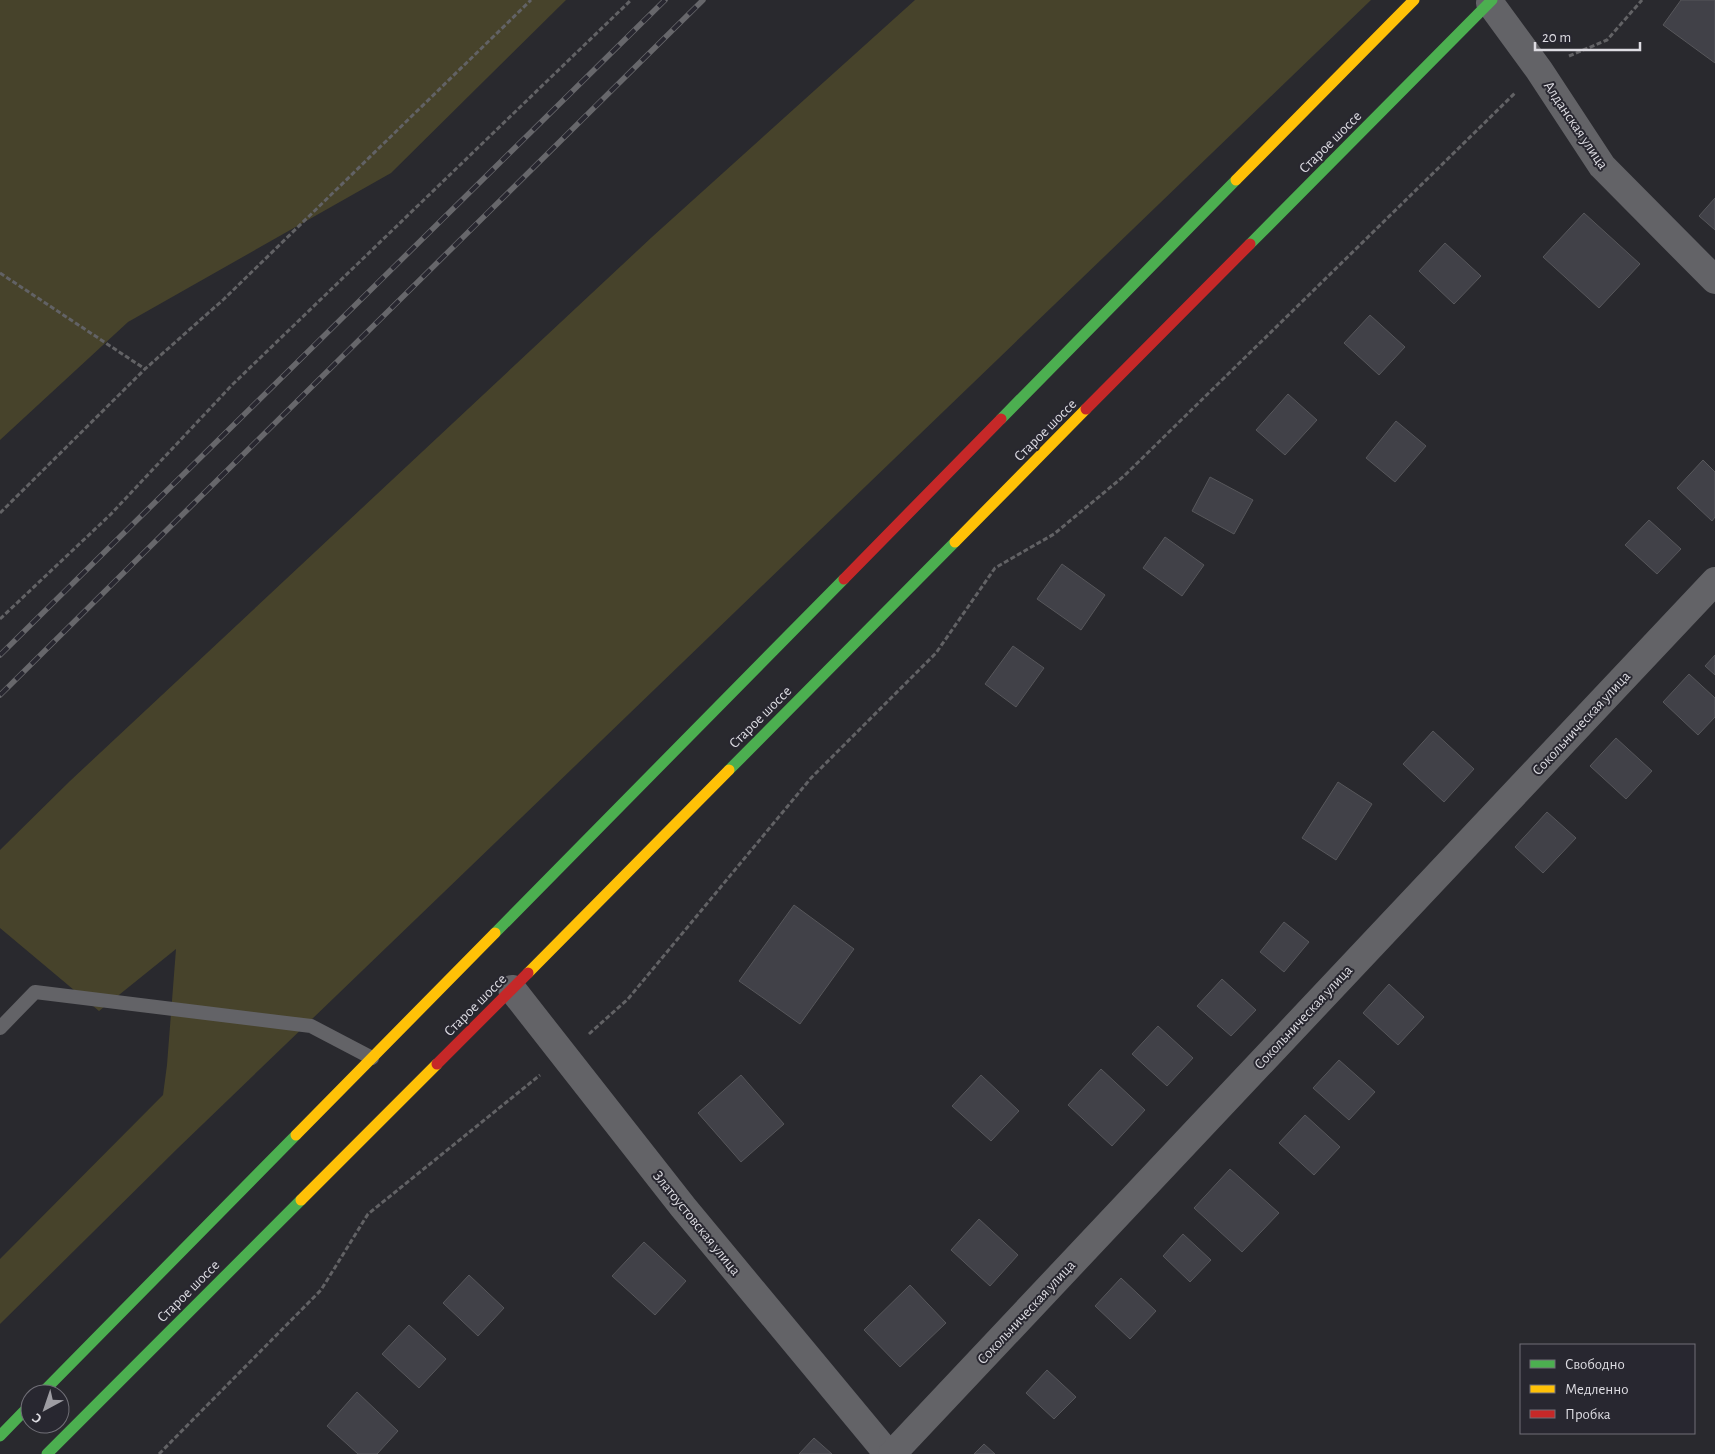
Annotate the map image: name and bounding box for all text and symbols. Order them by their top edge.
scale bar [1535,20,1640,52]
text: 20 m [1542,30,1571,45]
street label: Алданская улица [1541,79,1611,172]
street label: Старое шоссе [1296,108,1365,176]
street label: Старое шоссе [1011,396,1080,464]
street label: Сокольническая улица [1529,668,1633,778]
street label: Старое шоссе [726,683,795,751]
street label: Сокольническая улица [1251,962,1355,1072]
street label: Старое шоссе [441,971,510,1039]
street label: Златоустовская улица [650,1168,743,1279]
street label: Старое шоссе [154,1257,223,1325]
street label: Сокольническая улица [974,1257,1078,1367]
legend [1520,1344,1695,1434]
text: Свободно [1565,1357,1625,1372]
text: Медленно [1565,1382,1629,1397]
north arrow [20,1384,70,1434]
text: Пробка [1565,1407,1611,1422]
text: С [30,1410,45,1426]

